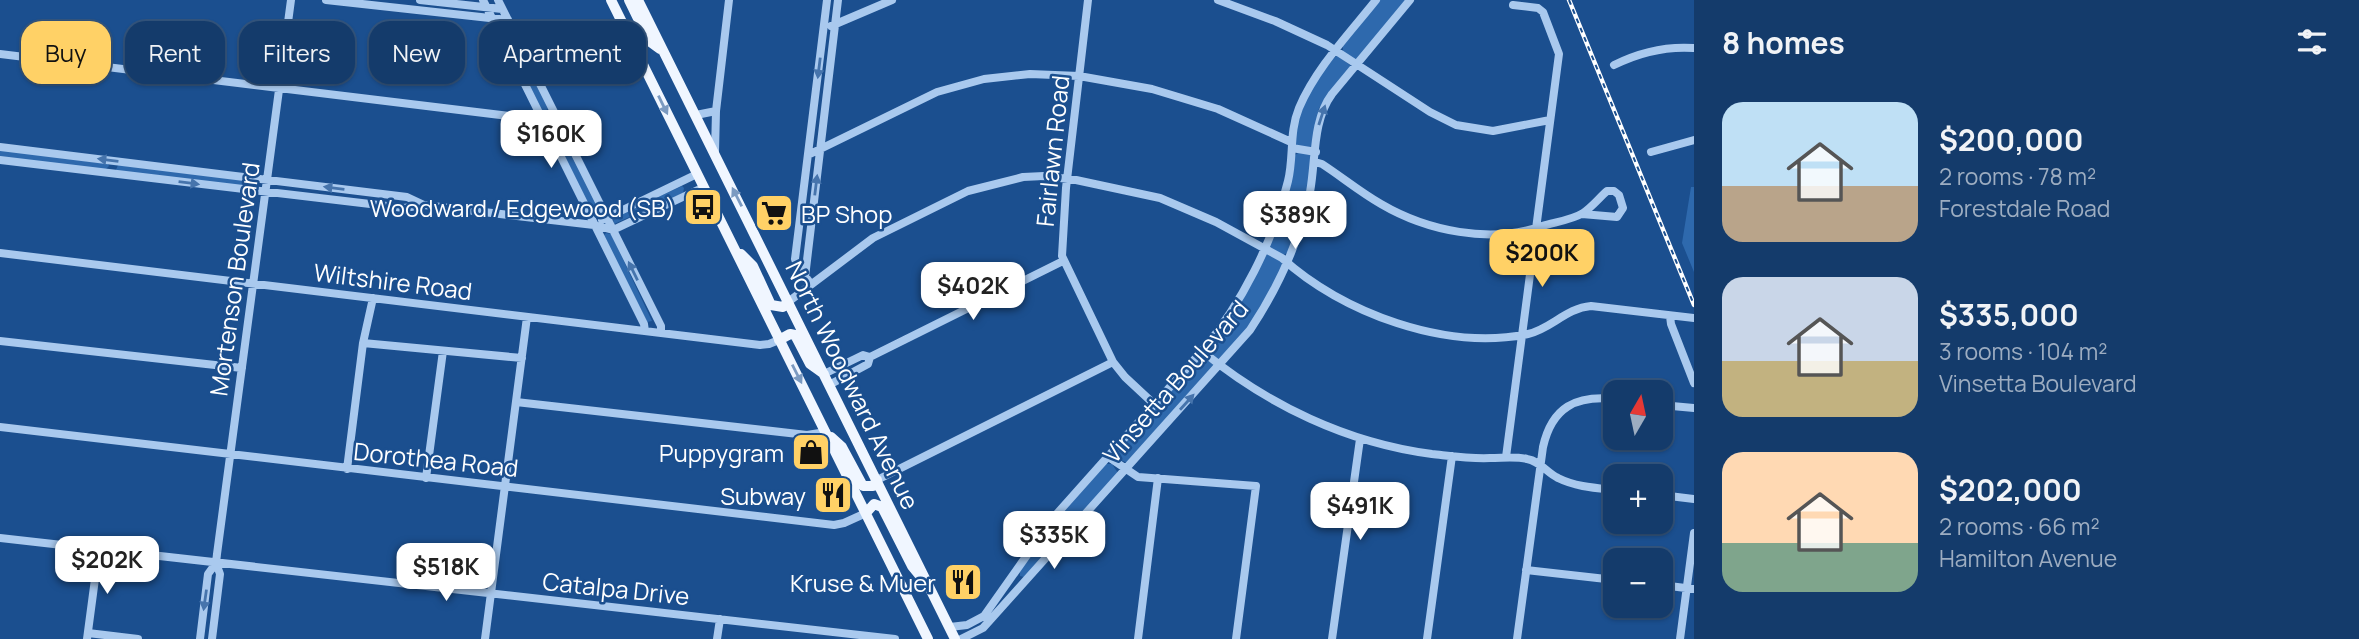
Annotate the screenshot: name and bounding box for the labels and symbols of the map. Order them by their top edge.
one-way arrow [813,57,824,79]
street label: Fairlawn Road [1028,74,1076,228]
one-way arrow [658,95,669,115]
one-way arrow [1317,104,1328,125]
pin: $160K [502,110,600,170]
one-way arrow [97,155,119,166]
street label: Mortenson Boulevard [201,160,267,398]
one-way arrow [810,173,821,195]
one-way arrow [178,177,200,188]
one-way arrow [323,182,345,193]
bus stop icon: Woodward / Edgewood (SB) [682,186,724,228]
one-way arrow [731,187,742,207]
place label: Woodward / Edgewood (SB) [370,191,676,224]
pin: $389K [1246,191,1344,251]
supermarket icon: BP Shop [753,192,795,234]
place label: BP Shop [801,197,892,230]
pin: $200K [1493,230,1591,289]
street label: Wiltshire Road [312,255,474,307]
street label: North Woodward Avenue [779,255,927,515]
one-way arrow [628,261,639,281]
pin: $402K [924,262,1022,322]
street label: Vinsetta Boulevard [1095,292,1255,470]
one-way arrow [791,364,802,384]
north arrow [1603,380,1673,450]
one-way arrow [1179,393,1194,410]
shop icon: Puppygram [790,431,832,473]
street label: Dorothea Road [352,434,520,484]
place label: Puppygram [659,436,784,469]
restaurant icon: Subway [812,474,854,516]
place label: Subway [720,479,806,512]
pin: $491K [1311,482,1409,542]
pin: $335K [1005,512,1103,571]
pin: $202K [58,536,156,596]
pin: $518K [397,544,495,603]
restaurant icon: Kruse & Muer [942,561,984,603]
street label: Catalpa Drive [541,564,691,612]
place label: Kruse & Muer [790,566,936,599]
one-way arrow [199,589,210,611]

